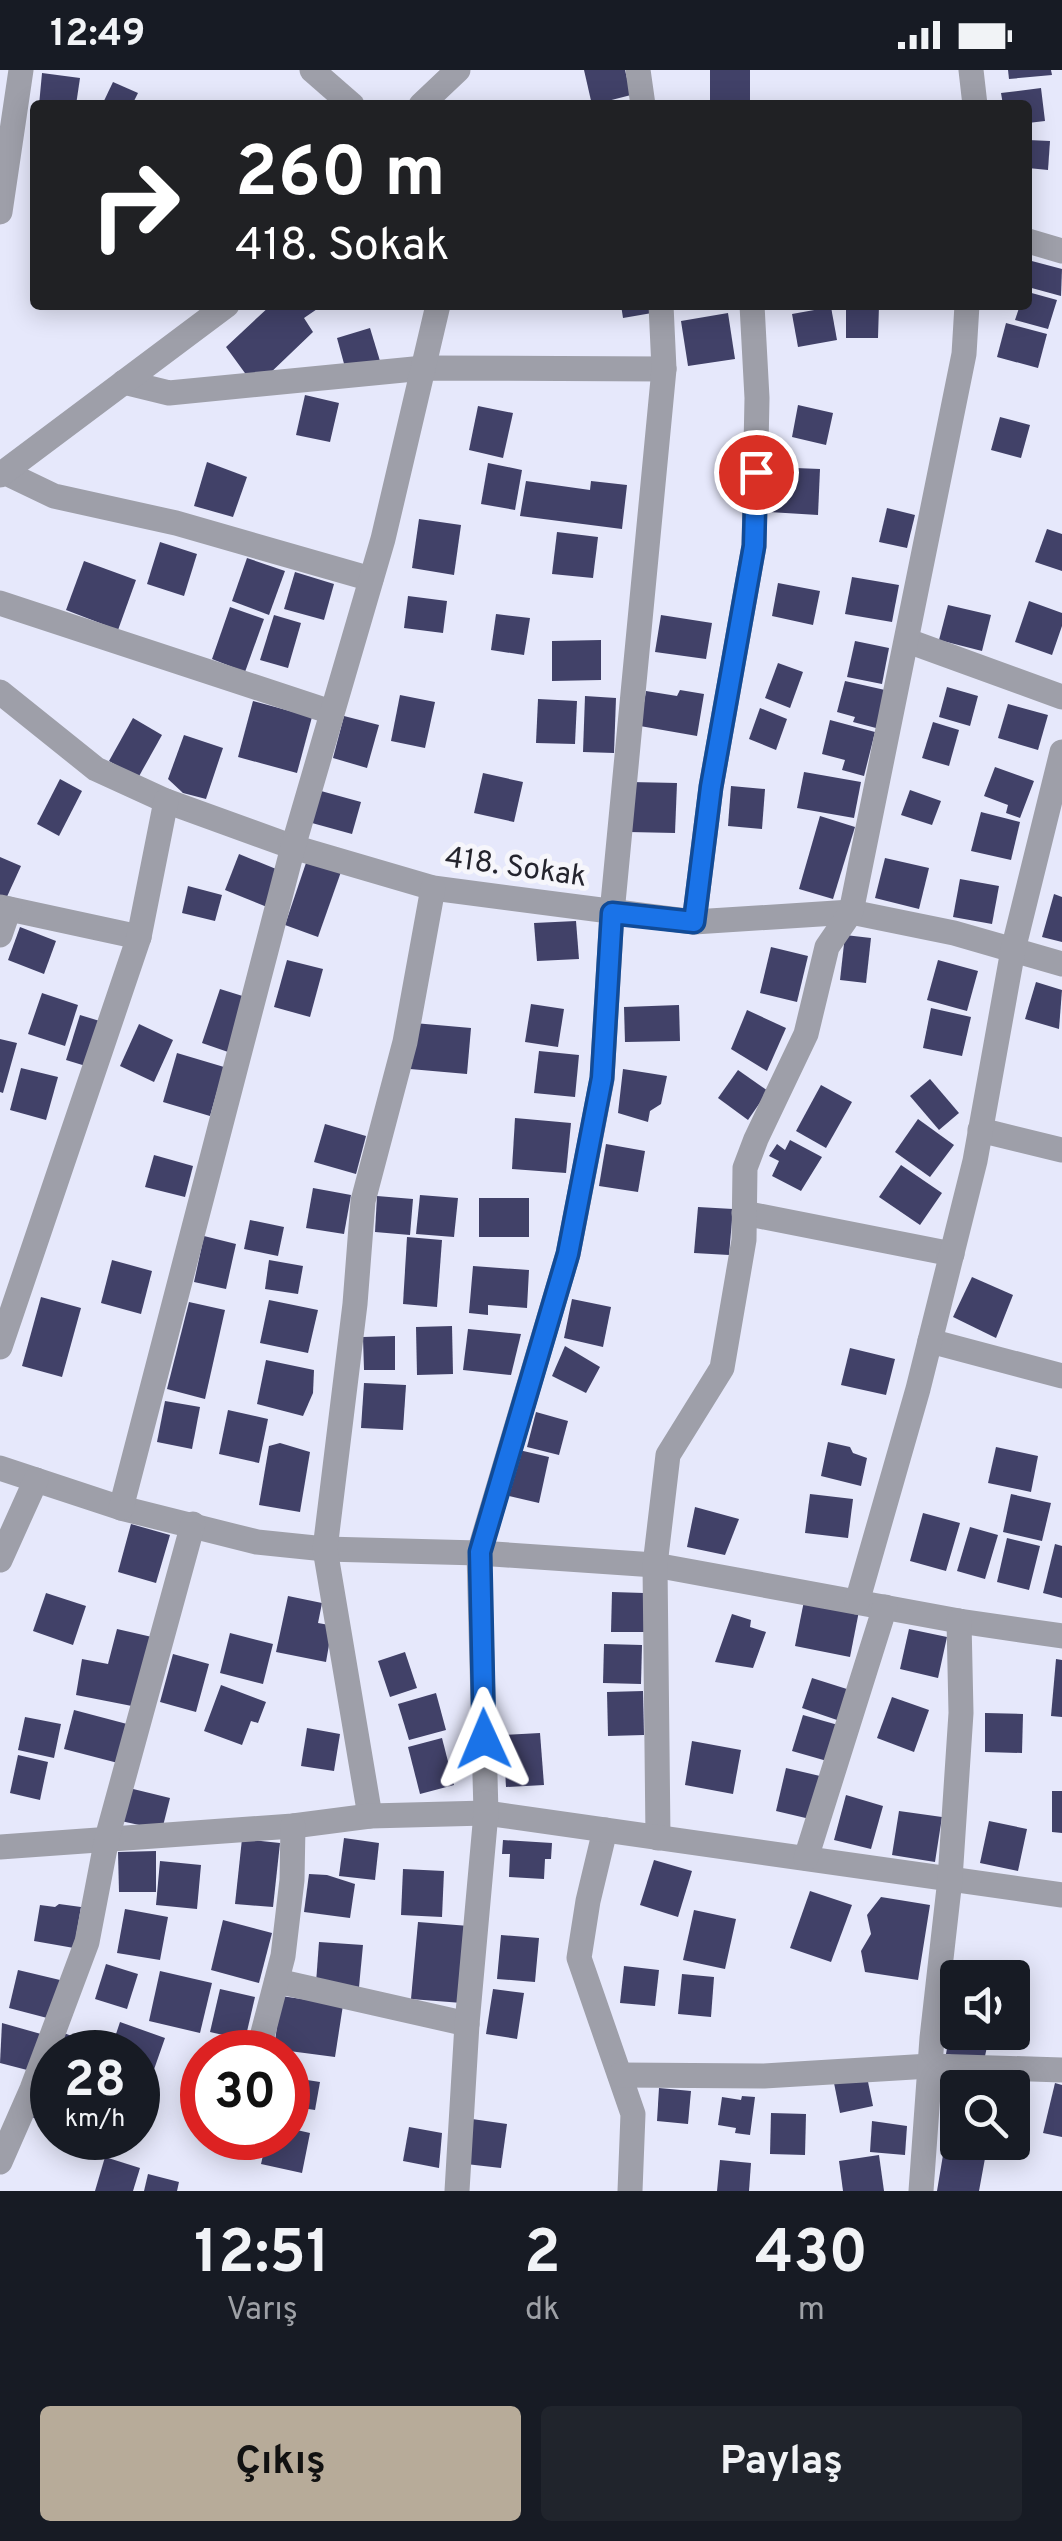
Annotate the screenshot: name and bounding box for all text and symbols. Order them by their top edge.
text: 12:49 [50,11,145,60]
text: 260 m [235,132,446,221]
icon: right [70,140,200,270]
text: 418. Sokak [235,219,449,276]
pin [714,430,799,515]
icon: arrive [729,445,784,500]
street label: 418. Sokak [442,840,589,897]
position arrow [432,1687,536,1791]
map controls [940,1960,1030,2160]
button: sound [940,1960,1030,2050]
speed limit sign: 30 [180,2030,310,2160]
text: 28 [64,2051,126,2114]
button: search [940,2070,1030,2160]
text: km/h [65,2104,125,2136]
text: 12:51 [194,2218,330,2294]
text: 2 [524,2218,561,2294]
text: 430 [755,2218,868,2294]
text: Varış [226,2291,298,2331]
text: dk [525,2291,560,2331]
text: m [798,2291,825,2331]
button: Çıkış [40,2406,521,2521]
button: Paylaş [541,2406,1022,2521]

